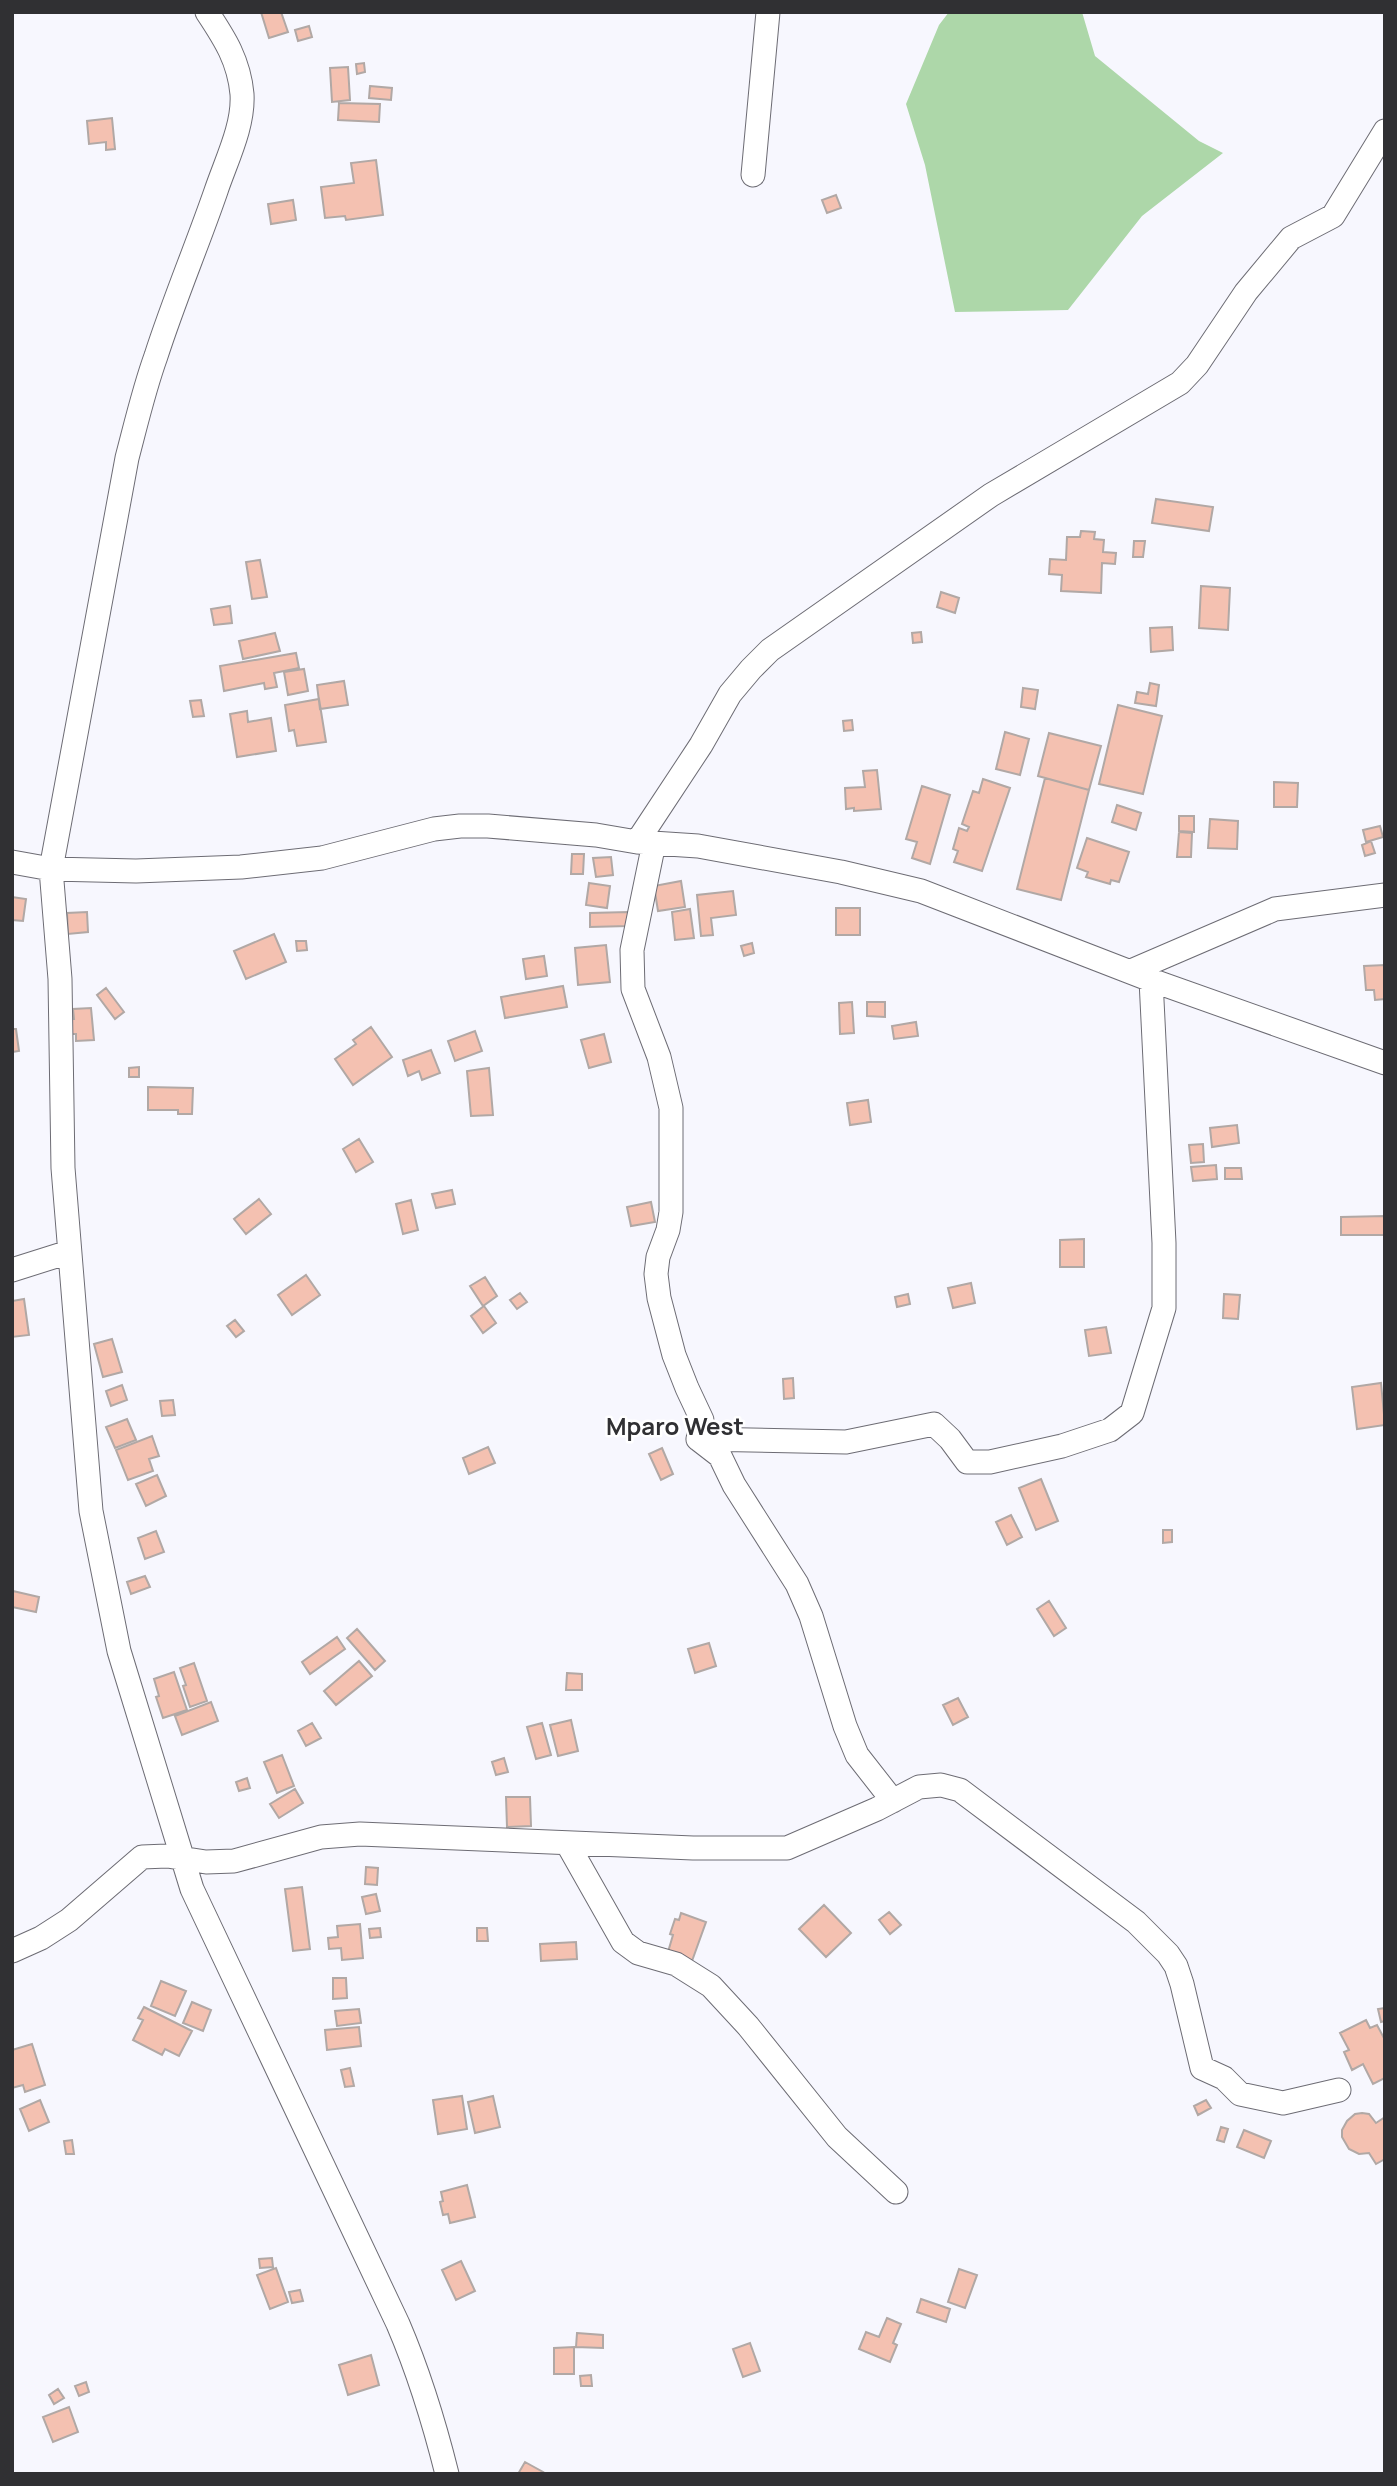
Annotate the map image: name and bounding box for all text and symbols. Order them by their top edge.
district label: Mparo West [606,1409,744,1442]

